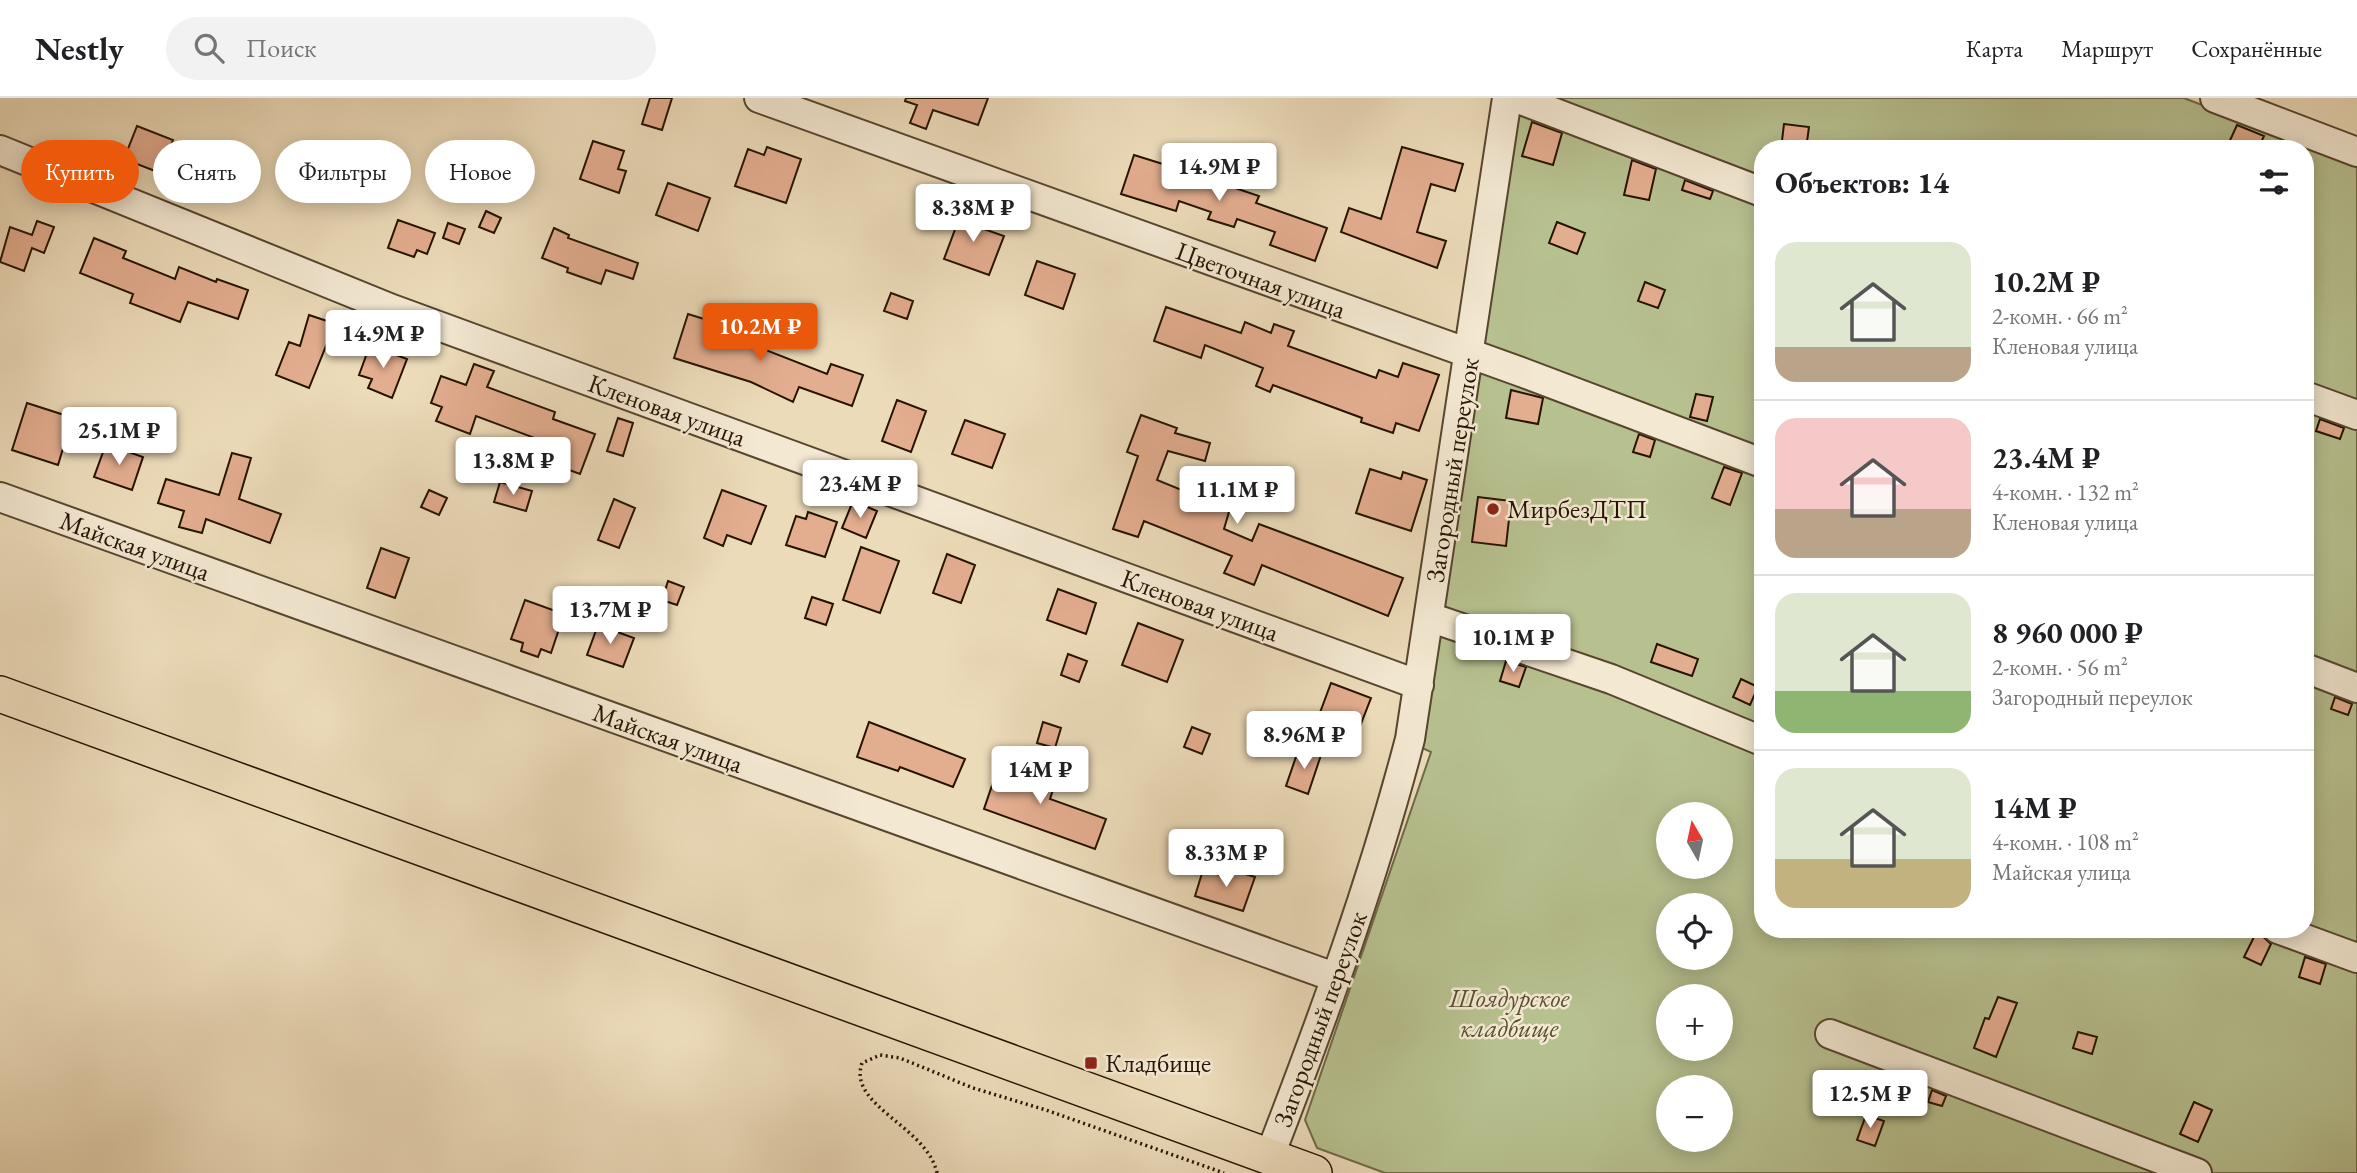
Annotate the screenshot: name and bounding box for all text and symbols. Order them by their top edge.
search box [166,17,656,80]
text: Nestly [35,27,124,70]
icon: search [190,29,228,67]
text: Поиск [246,31,317,65]
text: Карта [1966,33,2023,64]
text: Маршрут [2061,33,2153,64]
text: Сохранённые [2191,33,2322,64]
chip: Купить [21,140,139,203]
chip: Снять [153,140,261,203]
chip: Фильтры [275,140,411,203]
chip: Новое [425,140,535,203]
pin: 14.9M ₽ [1154,144,1284,203]
text: 14.9M ₽ [1178,151,1260,181]
text: Объектов: 14 [1775,163,1949,202]
icon: filters [2255,163,2293,201]
pin: 8.38M ₽ [908,184,1038,244]
text: 8.38M ₽ [932,192,1014,222]
street label: Цветочная улица [1172,234,1351,327]
text: 10.2M ₽ [1992,262,2100,301]
icon: home [1831,270,1915,354]
text: 2-комн. · 66 m² [1992,301,2128,331]
pin: 10.2M ₽ [695,303,825,363]
pin: 14.9M ₽ [318,310,448,370]
text: 10.2M ₽ [719,311,801,341]
text: 14.9M ₽ [342,318,424,348]
text: Кленовая улица [1992,331,2138,361]
street label: Загородный переулок [1417,355,1487,585]
street label: Кленовая улица [584,366,751,454]
pin: 25.1M ₽ [54,408,184,467]
text: 25.1M ₽ [78,415,160,445]
pin: 13.8M ₽ [448,438,578,497]
text: 23.4M ₽ [1992,438,2100,477]
text: 13.8M ₽ [472,445,554,475]
icon: home [1831,446,1915,530]
pin: 23.4M ₽ [795,460,925,520]
pin: 11.1M ₽ [1172,466,1302,526]
text: 23.4M ₽ [819,468,901,498]
text: 11.1M ₽ [1196,474,1278,504]
text: 4-комн. · 132 m² [1992,477,2139,507]
place label: МирбезДТП [1507,492,1647,526]
marker: МирбезДТП [1485,501,1501,517]
street label: Майская улица [55,503,215,589]
text: Кленовая улица [1992,507,2138,537]
street label: Кленовая улица [1117,561,1284,649]
pin: 13.7M ₽ [545,587,675,646]
text: 13.7M ₽ [569,594,651,624]
text: 8 960 000 ₽ [1992,613,2143,652]
pin: 10.1M ₽ [1448,614,1578,674]
icon: home [1831,621,1915,705]
text: 10.1M ₽ [1472,622,1554,652]
text: 2-комн. · 56 m² [1992,652,2128,682]
text: Загородный переулок [1992,682,2193,712]
street label: Майская улица [588,695,748,781]
pin: 8.96M ₽ [1239,712,1369,771]
text: 8.96M ₽ [1263,719,1345,749]
pin: 14M ₽ [991,746,1089,806]
text: 14M ₽ [1007,754,1073,784]
text: 14M ₽ [1992,788,2077,827]
icon: home [1831,796,1915,880]
north arrow [1656,802,1732,878]
map controls [1656,802,1733,1152]
text: 4-комн. · 108 m² [1992,827,2139,857]
pin: 8.33M ₽ [1161,830,1291,889]
text: 8.33M ₽ [1185,837,1267,867]
text: Майская улица [1992,857,2131,887]
button: locate [1656,893,1733,970]
street label: Загородный переулок [1265,906,1375,1131]
park label: Шоядурское кладбище [1448,981,1570,1045]
button: + [1656,984,1733,1061]
place label: Кладбище [1105,1046,1211,1080]
marker: Кладбище [1083,1055,1099,1071]
pin: 12.5M ₽ [1805,1070,1935,1130]
button: − [1656,1075,1733,1152]
text: 12.5M ₽ [1829,1078,1911,1108]

